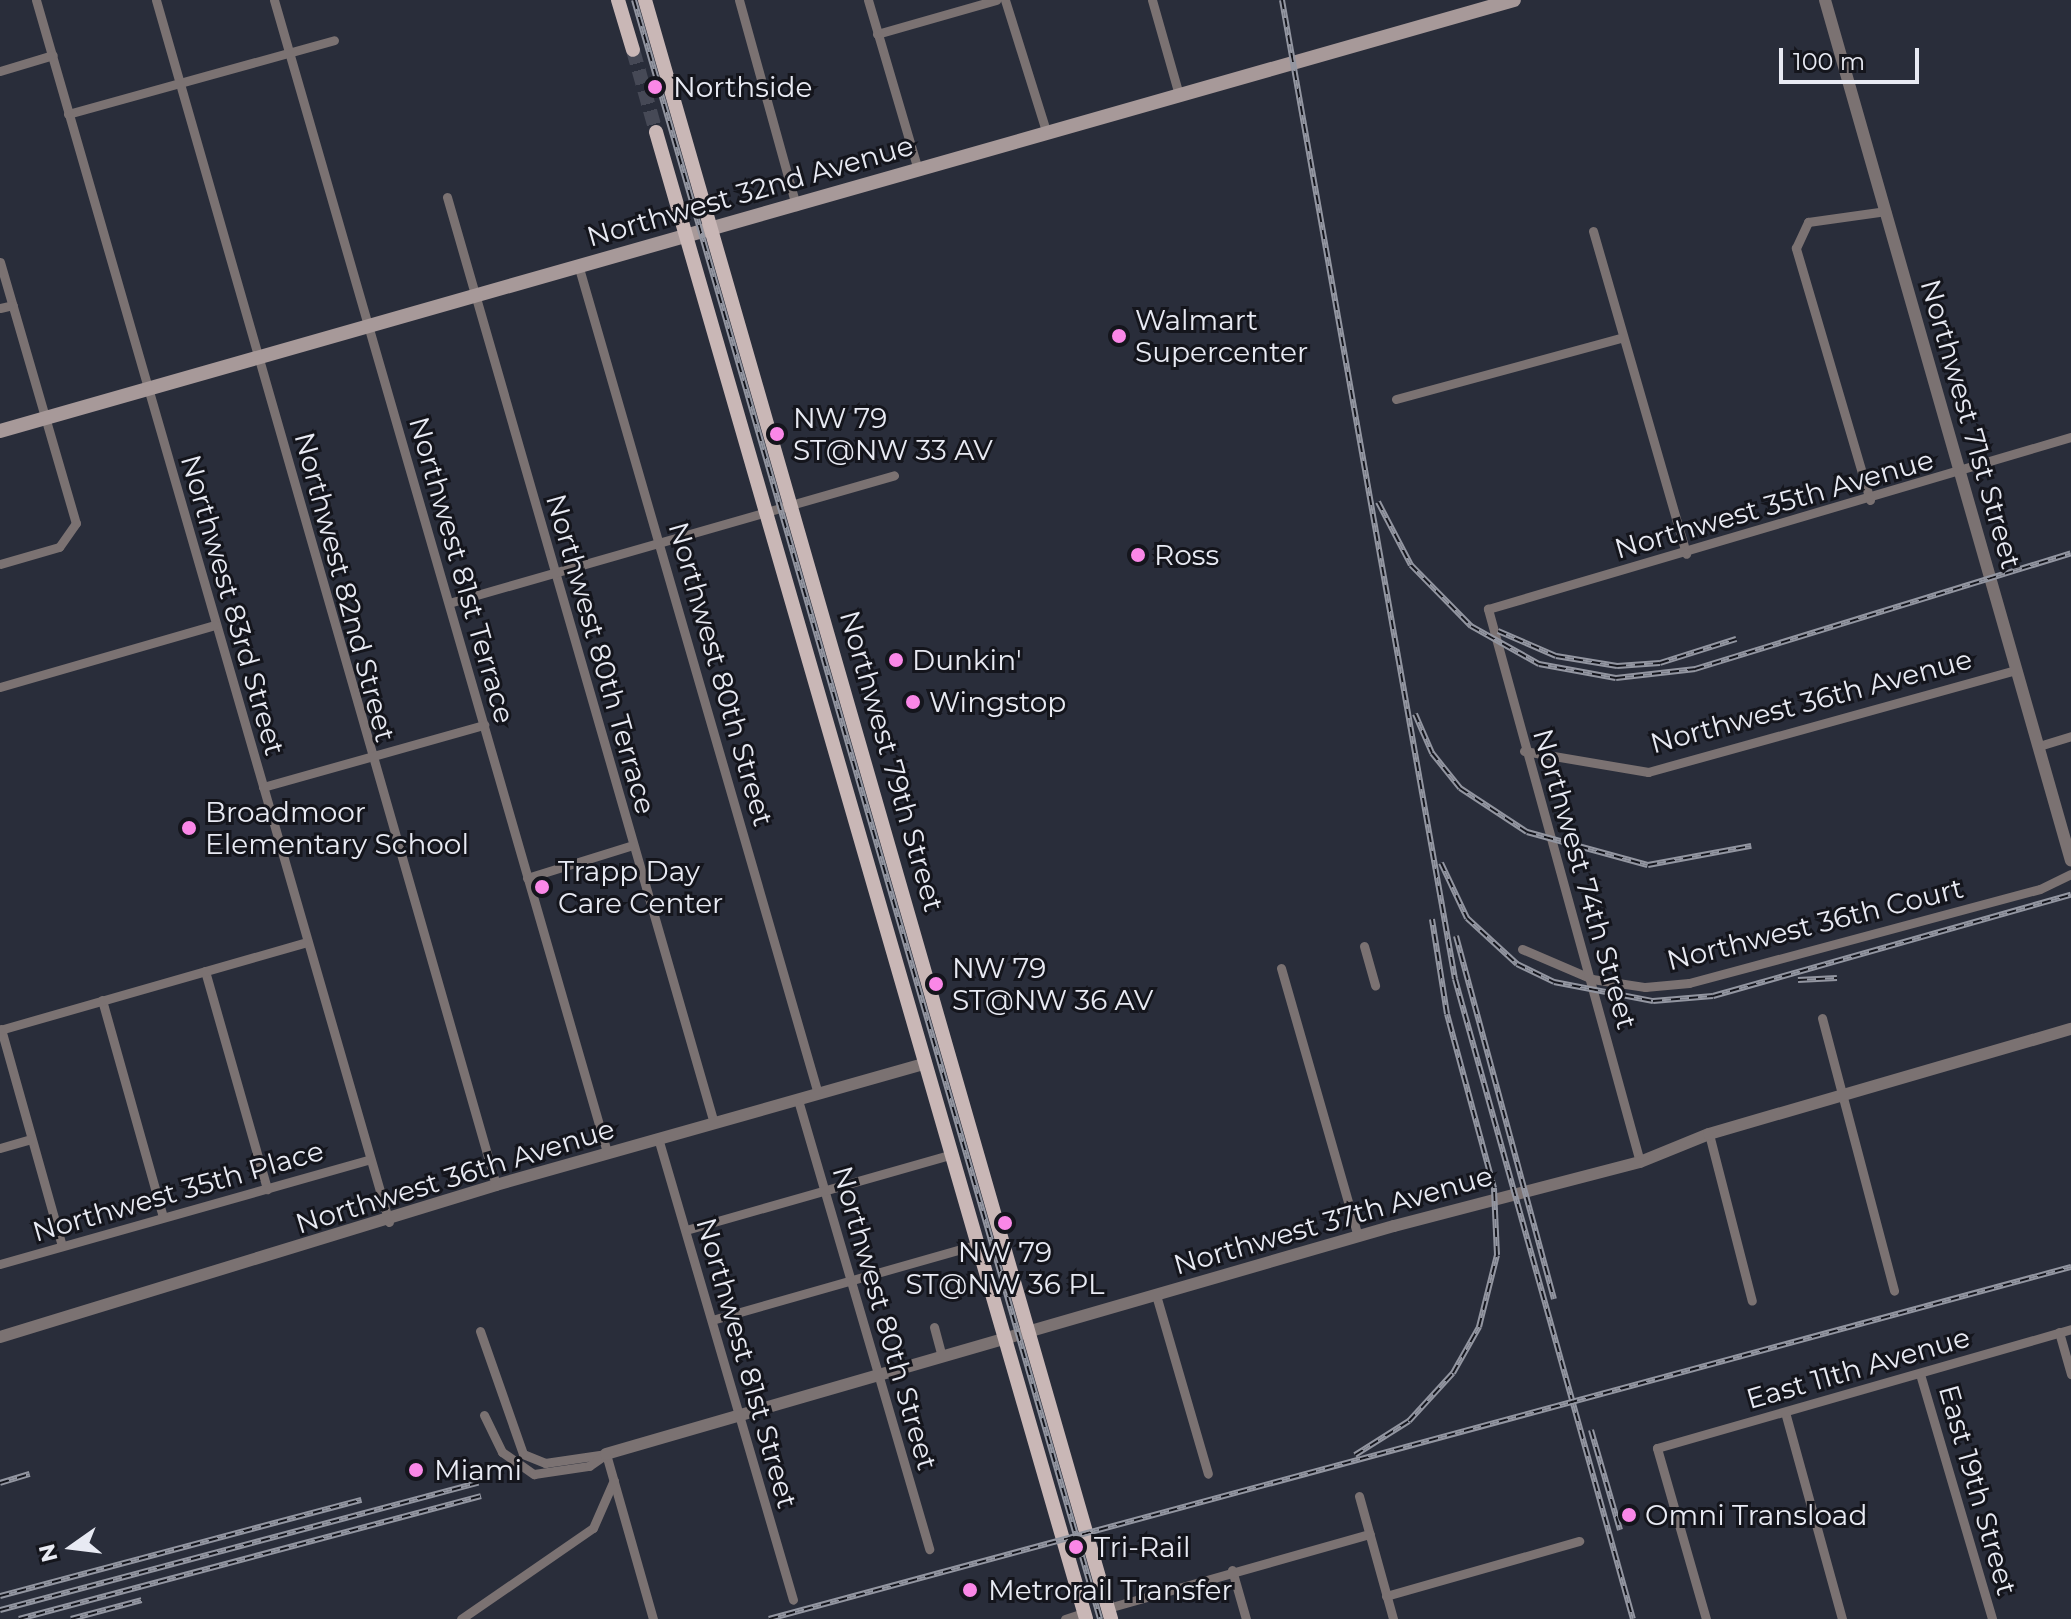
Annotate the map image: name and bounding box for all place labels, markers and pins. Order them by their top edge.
place label: Northside [673,70,812,104]
marker: Northside [644,76,666,98]
place label: Walmart Supercenter [1135,303,1308,369]
marker: Walmart Supercenter [1110,327,1128,345]
place label: NW 79 ST@NW 33 AV [793,401,993,467]
marker: NW 79 ST@NW 33 AV [768,425,786,443]
place label: Ross [1154,538,1219,572]
marker: Ross [1129,546,1147,564]
place label: Dunkin' [912,643,1022,677]
marker: Dunkin' [887,651,905,669]
place label: Wingstop [929,685,1066,719]
marker: Wingstop [904,693,922,711]
place label: Broadmoor Elementary School [205,795,469,861]
marker: Broadmoor Elementary School [180,819,198,837]
place label: Trapp Day Care Center [558,854,723,920]
marker: Trapp Day Care Center [533,878,551,896]
place label: NW 79 ST@NW 36 AV [952,951,1153,1017]
marker: NW 79 ST@NW 36 AV [927,975,945,993]
marker: NW 79 ST@NW 36 PL [996,1214,1014,1232]
place label: NW 79 ST@NW 36 PL [906,1235,1104,1301]
place label: Miami [434,1453,522,1487]
marker: Miami [405,1459,427,1481]
place label: Omni Transload [1645,1498,1867,1532]
marker: Omni Transload [1620,1506,1638,1524]
place label: Tri-Rail [1094,1530,1191,1564]
marker: Tri-Rail [1065,1536,1087,1558]
place label: Metrorail Transfer [988,1573,1233,1607]
marker: Metrorail Transfer [959,1579,981,1601]

